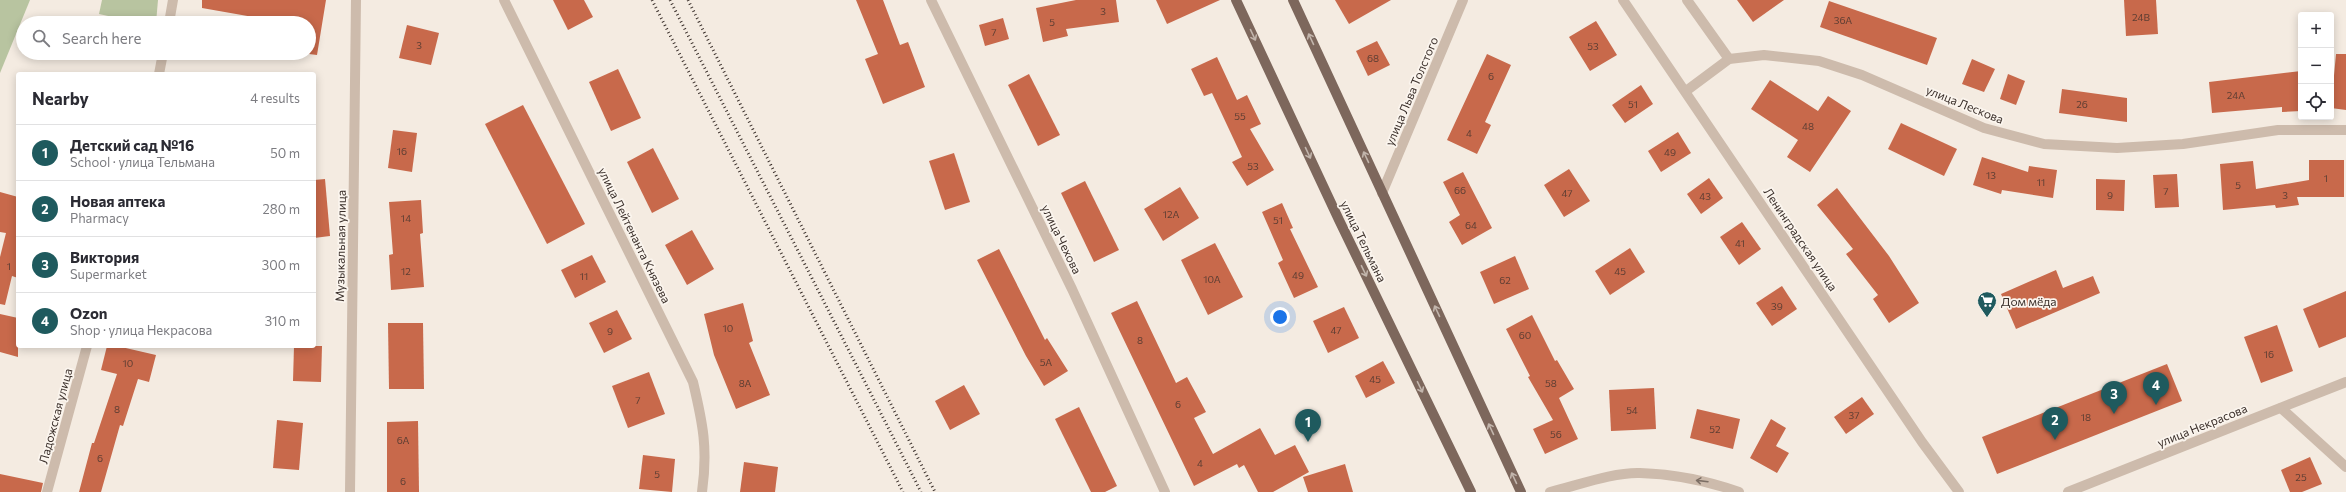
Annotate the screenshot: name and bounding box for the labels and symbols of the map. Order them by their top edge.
house number: 3 [1100,5,1106,17]
house number: 24В [2132,11,2150,23]
house number: 36А [1834,14,1852,26]
house number: 5 [1049,16,1055,28]
house number: 7 [991,26,997,38]
one-way arrow [1250,29,1257,41]
one-way arrow [1307,34,1314,46]
street label: улица Льва Толстого [1382,34,1440,148]
house number: 3 [416,39,422,51]
house number: 53 [1587,40,1599,52]
house number: 68 [1367,52,1379,64]
house number: 6 [1488,70,1494,82]
street label: улица Лескова [1924,82,2006,126]
house number: 24А [2227,89,2245,101]
house number: 51 [1628,98,1638,110]
house number: 26 [2076,98,2088,110]
house number: 55 [1234,110,1246,122]
house number: 48 [1802,120,1814,132]
house number: 4 [1466,127,1472,139]
house number: 16 [397,145,407,157]
house number: 49 [1664,146,1676,158]
one-way arrow [1305,147,1312,159]
one-way arrow [1362,152,1369,164]
house number: 53 [1247,160,1259,172]
street label: улица Лейтенанта Князева [596,165,674,305]
house number: 13 [1986,169,1996,181]
house number: 1 [2324,172,2328,184]
house number: 11 [2037,176,2045,188]
house number: 5 [2235,179,2241,191]
house number: 66 [1454,184,1466,196]
street label: Ленинградская улица [1761,185,1841,293]
house number: 7 [2163,185,2169,197]
house number: 47 [1561,187,1573,199]
house number: 9 [2107,189,2113,201]
house number: 3 [2282,189,2288,201]
street label: Музыкальная улица [332,190,348,302]
house number: 43 [1699,190,1711,202]
street label: улица Тельмана [1338,198,1390,284]
street label: улица Чехова [1039,202,1085,276]
house number: 12А [1163,208,1179,220]
house number: 14 [401,212,411,224]
house number: 51 [1273,214,1283,226]
house number: 64 [1465,219,1477,231]
house number: 41 [1735,237,1745,249]
house number: 1 [7,260,11,272]
one-way arrow [1360,264,1368,276]
house number: 12 [401,265,411,277]
house number: 45 [1614,265,1626,277]
house number: 49 [1292,269,1304,281]
house number: 11 [580,270,588,282]
house number: 10А [1203,273,1221,285]
house number: 62 [1499,274,1511,286]
supermarket icon: Дом мёда [1976,290,1998,318]
place label: Дом мёда [2001,294,2056,308]
house number: 39 [1771,300,1783,312]
one-way arrow [1433,305,1440,317]
your location [1270,307,1290,327]
house number: 10 [723,322,733,334]
house number: 47 [1330,324,1342,336]
house number: 9 [607,325,613,337]
house number: 60 [1519,329,1531,341]
house number: 8 [1137,334,1143,346]
house number: 16 [2264,348,2274,360]
house number: 5А [1040,356,1052,368]
house number: 10 [123,357,133,369]
street label: Ладожская улица [36,367,74,465]
pin: 4 [2143,372,2169,405]
house number: 45 [1369,373,1381,385]
house number: 8А [739,377,751,389]
house number: 58 [1545,377,1557,389]
one-way arrow [1417,381,1424,393]
pin: 3 [2101,381,2127,414]
house number: 7 [635,394,641,406]
house number: 6 [1175,398,1181,410]
street label: улица Некрасова [2155,401,2249,449]
house number: 8 [114,403,120,415]
house number: 54 [1626,404,1638,416]
pin: 2 [2042,407,2068,440]
pin: 1 [1295,409,1321,442]
house number: 37 [1849,409,1859,421]
house number: 18 [2081,411,2091,423]
one-way arrow [1487,423,1495,435]
house number: 52 [1709,423,1721,435]
house number: 56 [1550,428,1562,440]
house number: 6А [397,434,409,446]
house number: 6 [97,452,103,464]
house number: 4 [1197,457,1203,469]
house number: 5 [654,468,660,480]
house number: 25 [2295,471,2307,483]
one-way arrow [1510,473,1517,485]
house number: 6 [400,475,406,487]
one-way arrow [1696,477,1709,485]

